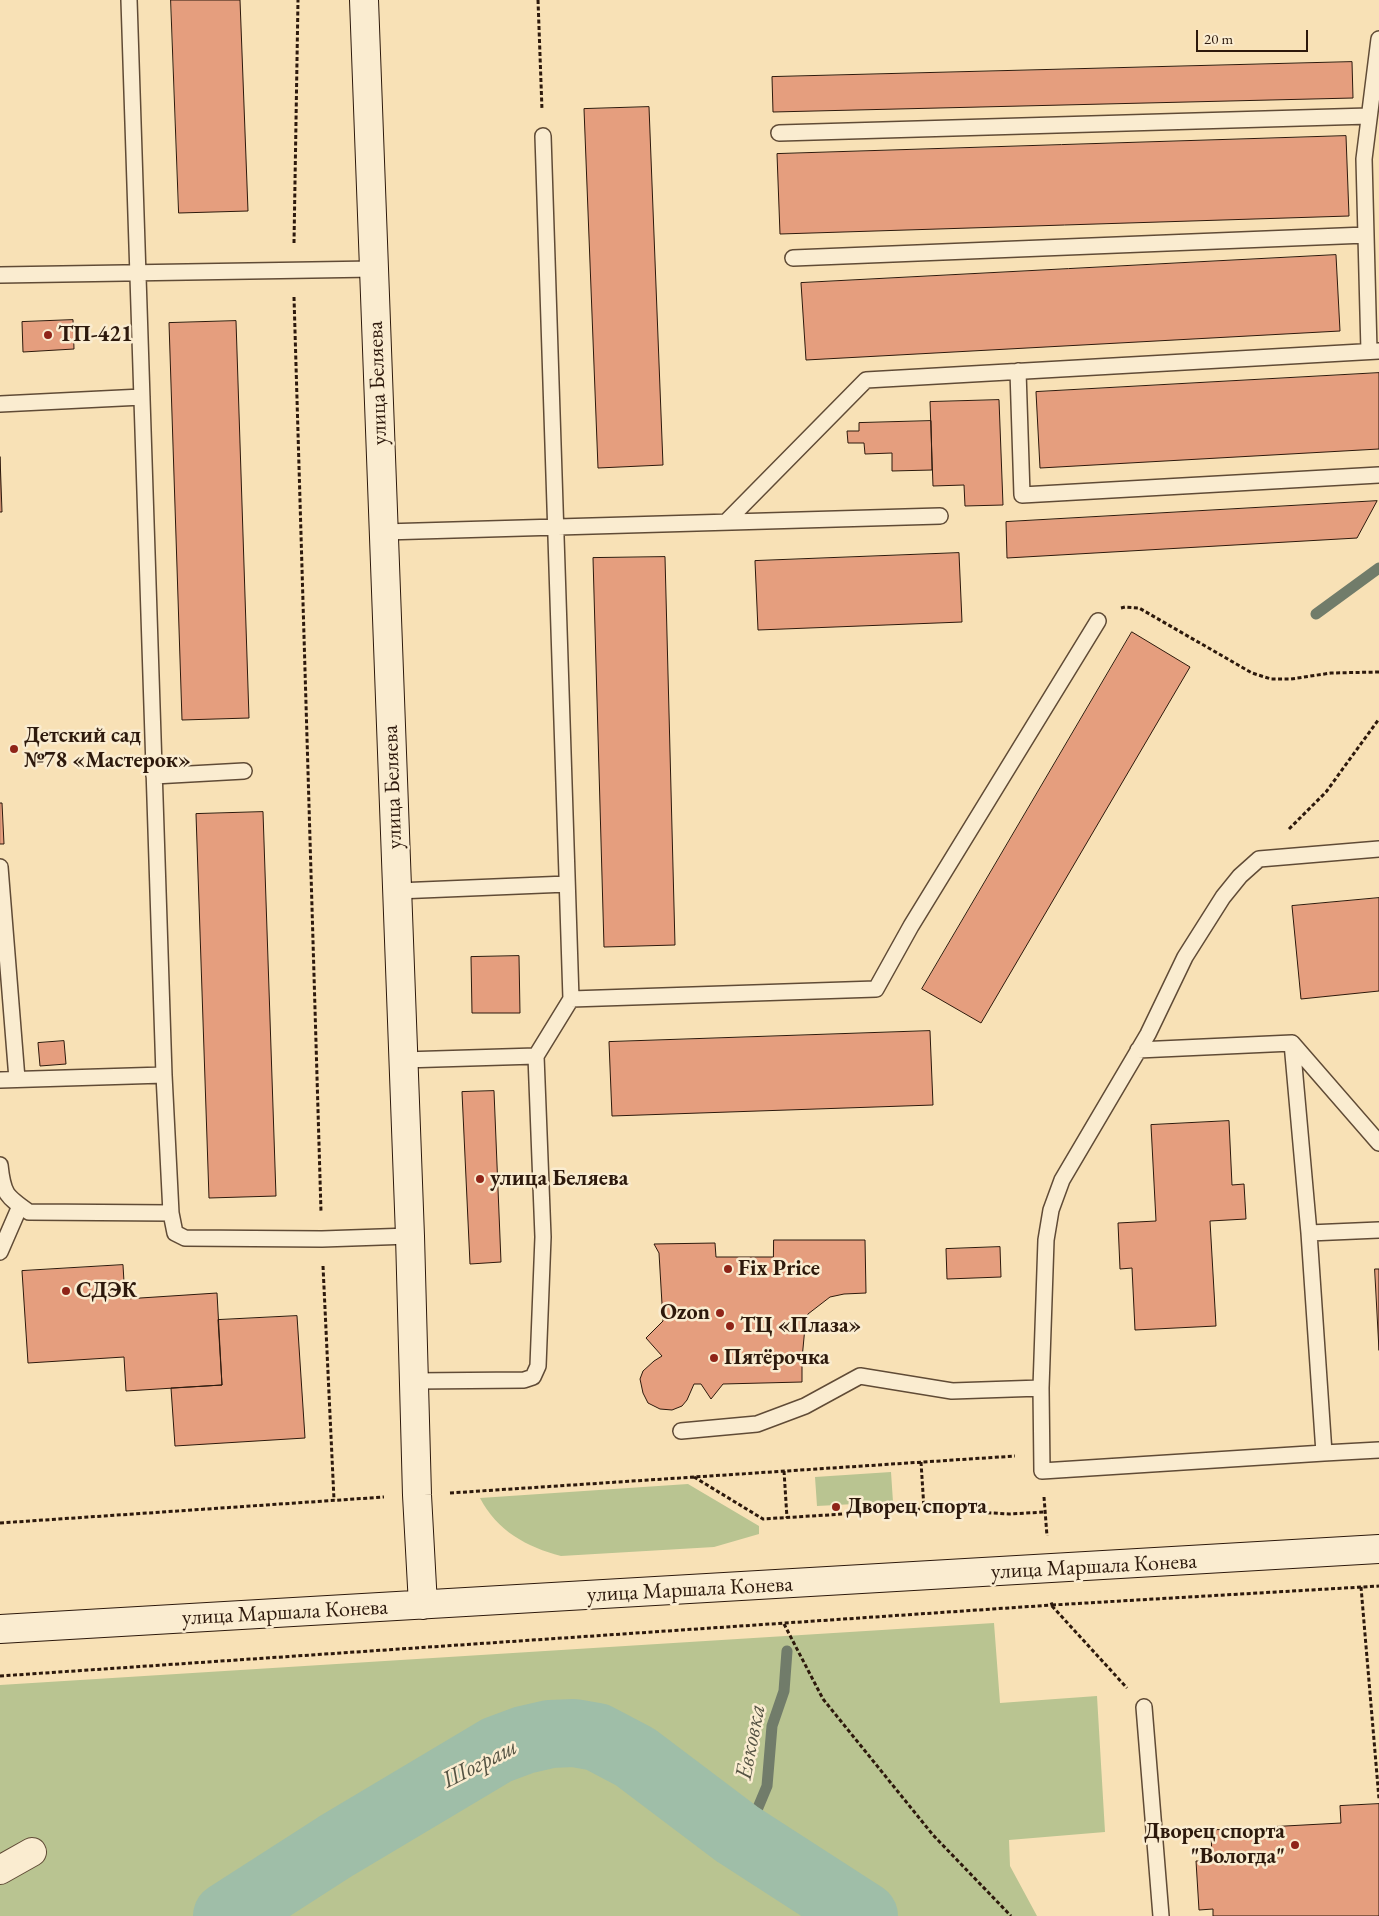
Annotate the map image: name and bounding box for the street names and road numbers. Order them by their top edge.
street label: улица Беляева [363,320,393,446]
street label: улица Беляева [378,724,408,850]
street label: улица Маршала Конева [990,1548,1198,1586]
street label: улица Маршала Конева [586,1571,794,1609]
street label: улица Маршала Конева [181,1594,389,1632]

